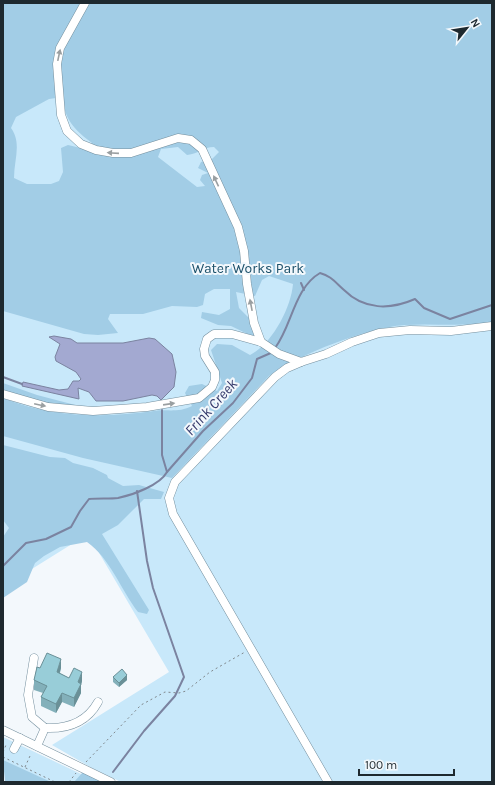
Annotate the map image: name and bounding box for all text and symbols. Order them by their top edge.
north arrow [447,8,487,48]
text: N [468,17,483,30]
one-way arrow [56,49,62,61]
one-way arrow [107,149,119,156]
one-way arrow [213,175,219,187]
park label: Water Works Park [192,260,304,277]
one-way arrow [248,299,254,311]
water label: Frink Creek [181,375,241,439]
one-way arrow [163,401,176,407]
one-way arrow [34,403,46,409]
scale bar [359,751,454,777]
text: 100 m [365,758,397,772]

